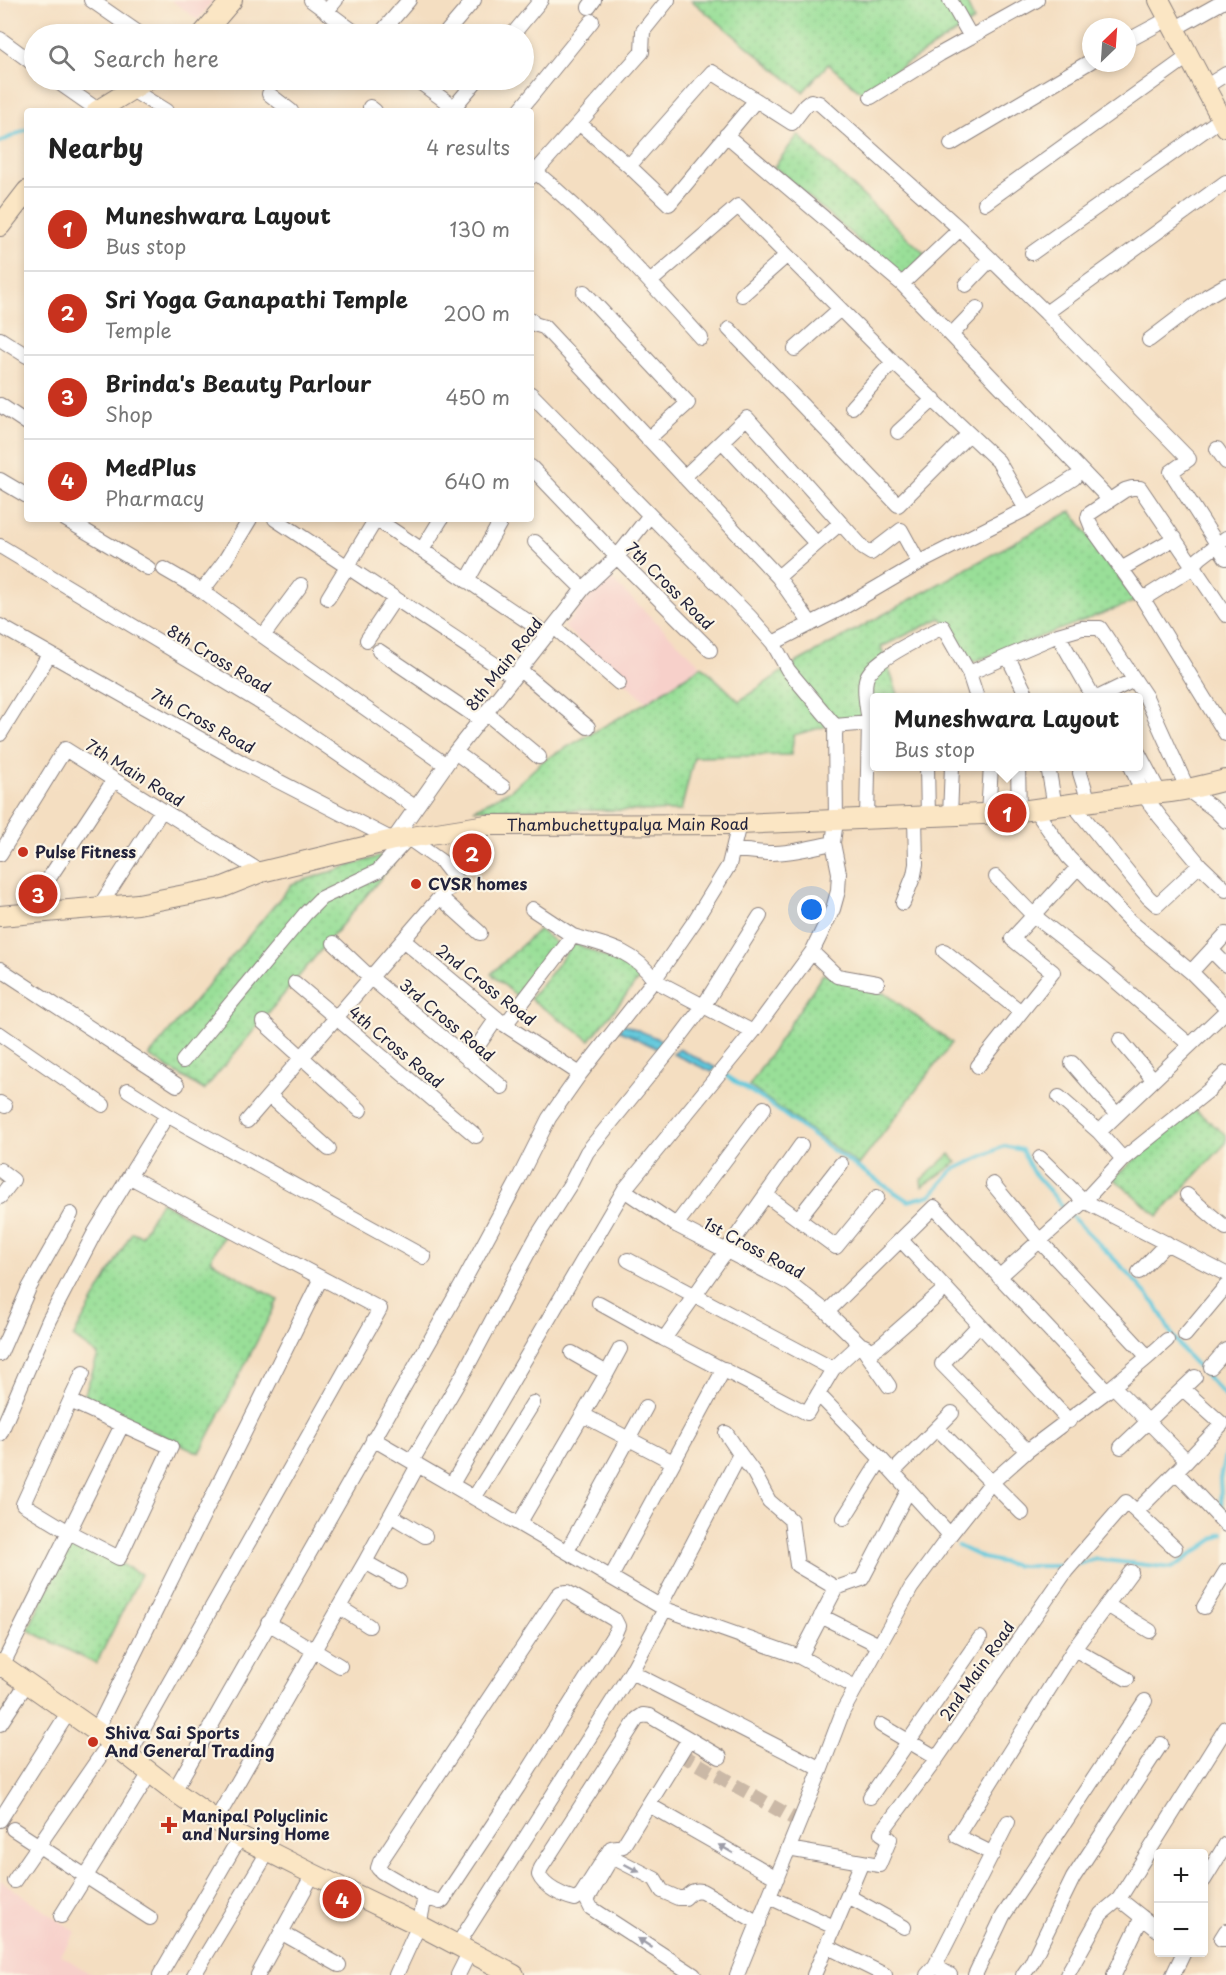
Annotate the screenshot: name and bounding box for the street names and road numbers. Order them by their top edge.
street label: 7th Cross Road [621,536,720,635]
street label: 8th Main Road [459,612,547,715]
street label: 8th Cross Road [163,618,276,699]
street label: 7th Cross Road [147,682,260,759]
street label: 7th Main Road [82,732,189,812]
street label: Thambuchettypalya Main Road [507,811,749,836]
street label: 2nd Cross Road [432,938,542,1031]
street label: 3rd Cross Road [395,972,501,1066]
street label: 4th Cross Road [344,999,449,1093]
street label: 1st Cross Road [700,1210,809,1284]
street label: 2nd Main Road [933,1616,1019,1725]

